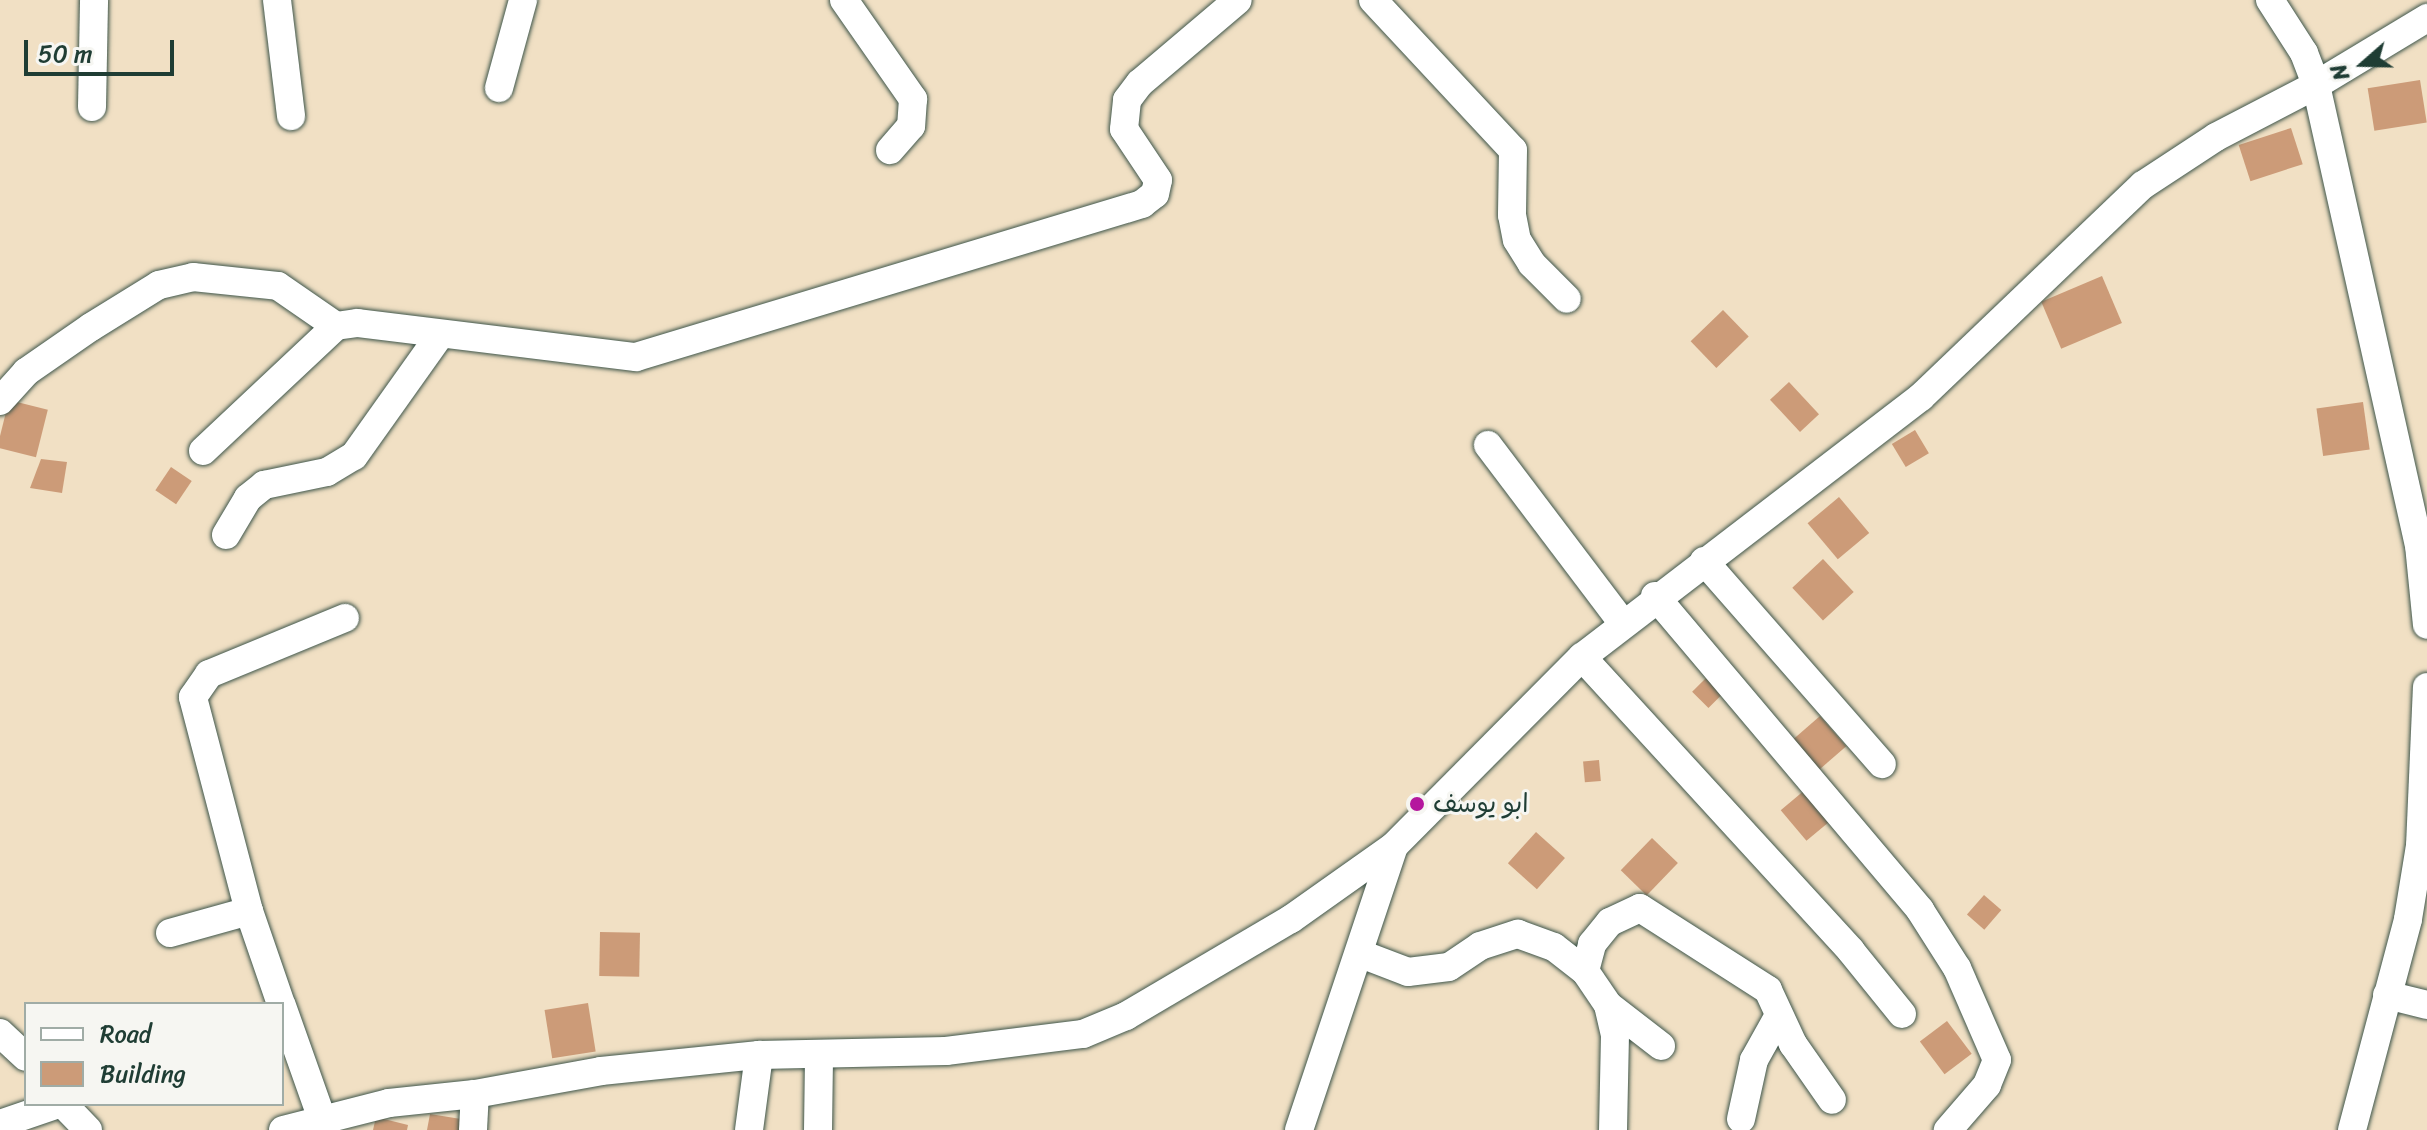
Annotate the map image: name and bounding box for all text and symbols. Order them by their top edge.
scale bar [28,24,178,74]
north arrow [2323,24,2403,104]
text: 50 m [38,33,93,75]
text: N [2319,59,2361,86]
place label: ابو يوسف [1433,788,1529,820]
marker: ابو يوسف [1408,795,1426,813]
legend [24,1002,284,1106]
text: Road [100,1013,151,1055]
text: Building [100,1053,186,1095]

